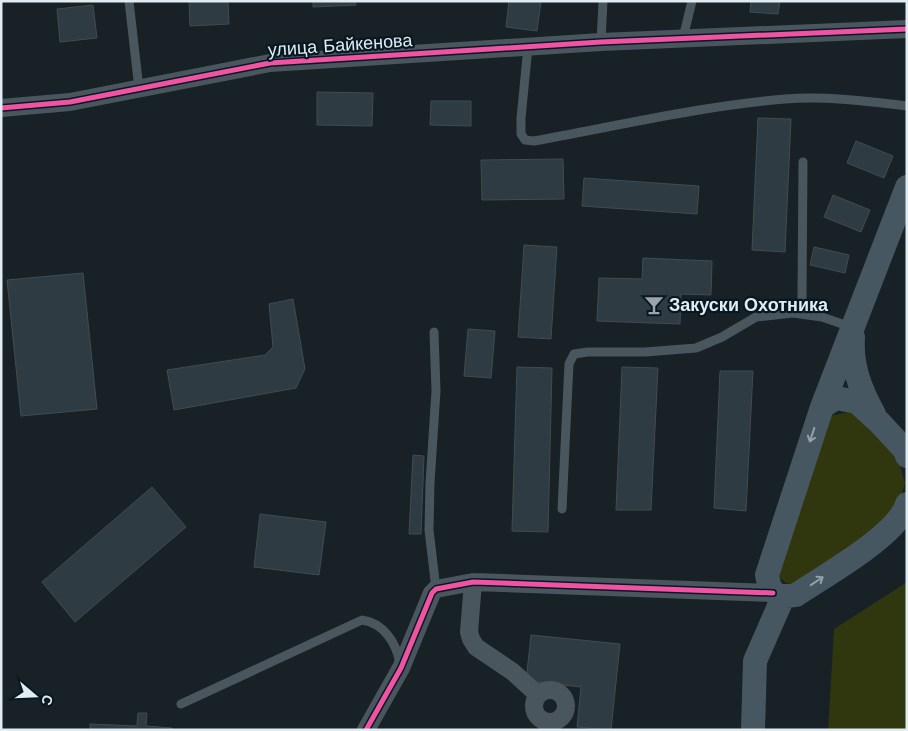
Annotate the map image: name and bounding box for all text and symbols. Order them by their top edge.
street label: улица Байкенова [267,29,414,60]
bar icon: Закуски Охотника [643,294,665,316]
place label: Закуски Охотника [669,294,829,315]
one-way arrow [807,427,817,443]
one-way arrow [810,576,824,586]
north arrow [10,671,60,721]
text: С [38,693,57,708]

